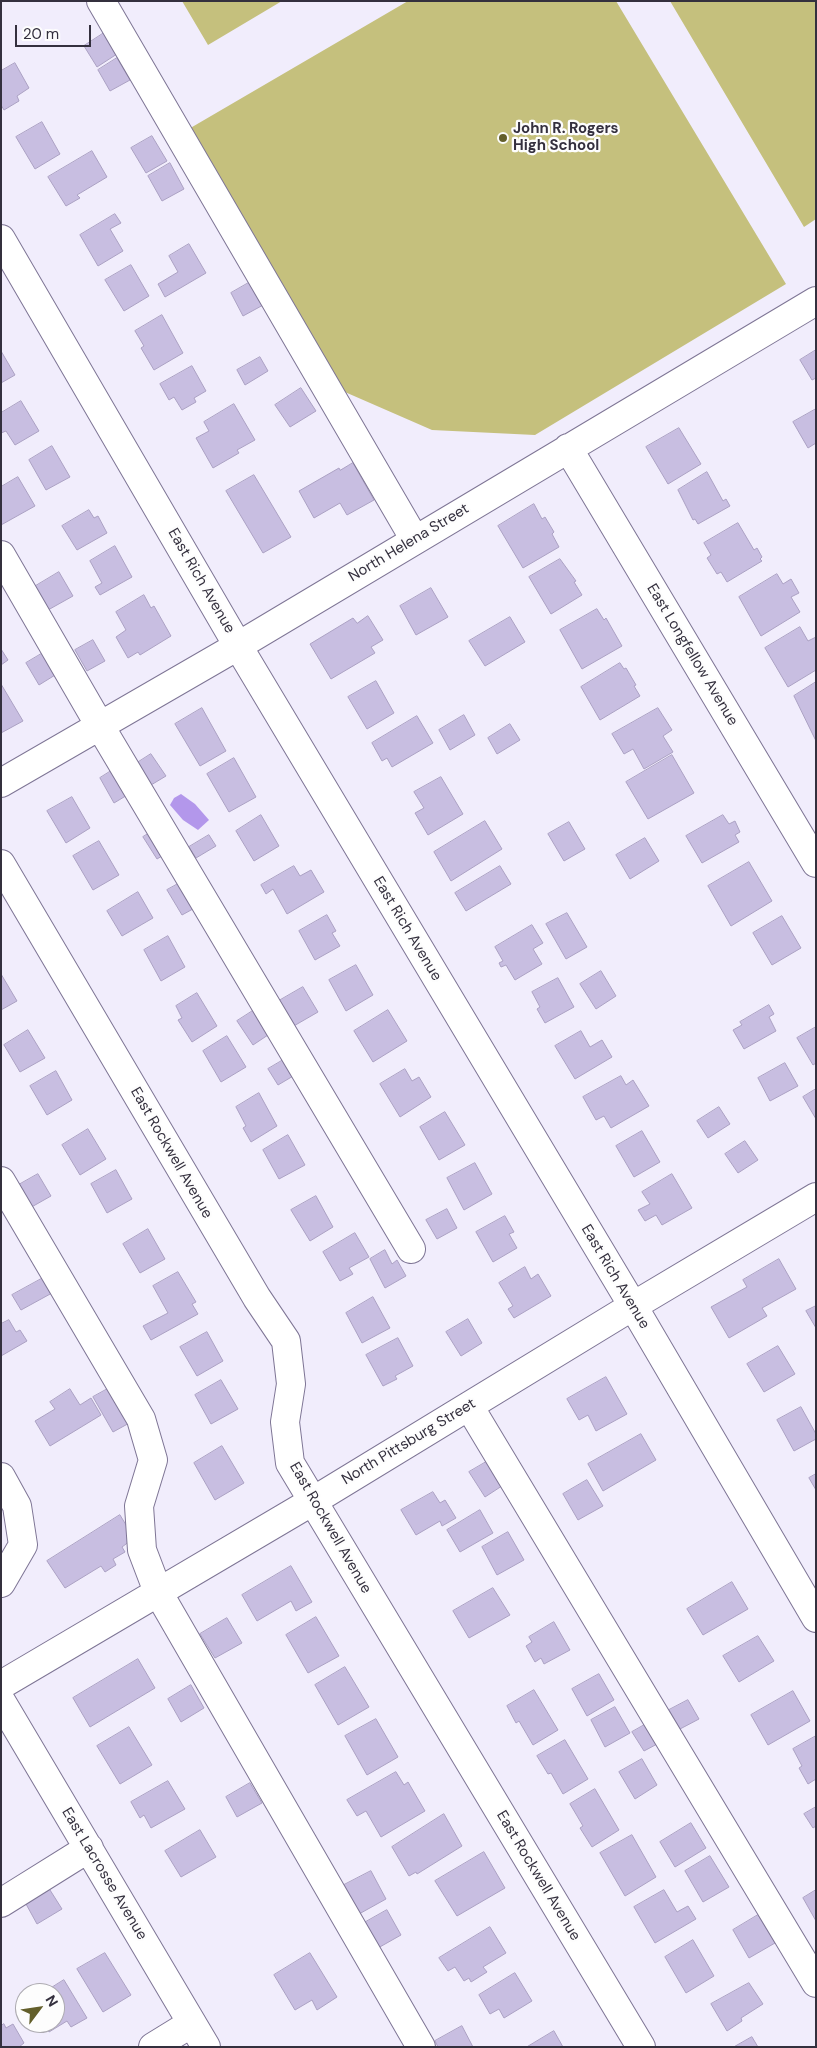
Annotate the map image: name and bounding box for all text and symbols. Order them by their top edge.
scale bar [18,15,94,47]
text: 20 m [23,24,59,44]
place label: John R. Rogers High School [513,120,619,155]
marker: John R. Rogers High School [497,132,509,144]
street label: North Helena Street [346,500,472,586]
street label: East Rich Avenue [164,525,238,637]
street label: East Longfellow Avenue [643,581,741,729]
street label: East Rich Avenue [369,874,445,984]
street label: East Rockwell Avenue [126,1084,216,1222]
street label: East Rich Avenue [577,1222,653,1332]
street label: North Pittsburg Street [339,1395,479,1489]
street label: East Rockwell Avenue [285,1459,375,1597]
street label: East Lacrosse Avenue [57,1805,151,1943]
street label: East Rockwell Avenue [492,1808,584,1944]
north arrow [15,1983,65,2033]
text: N [42,1992,62,2010]

